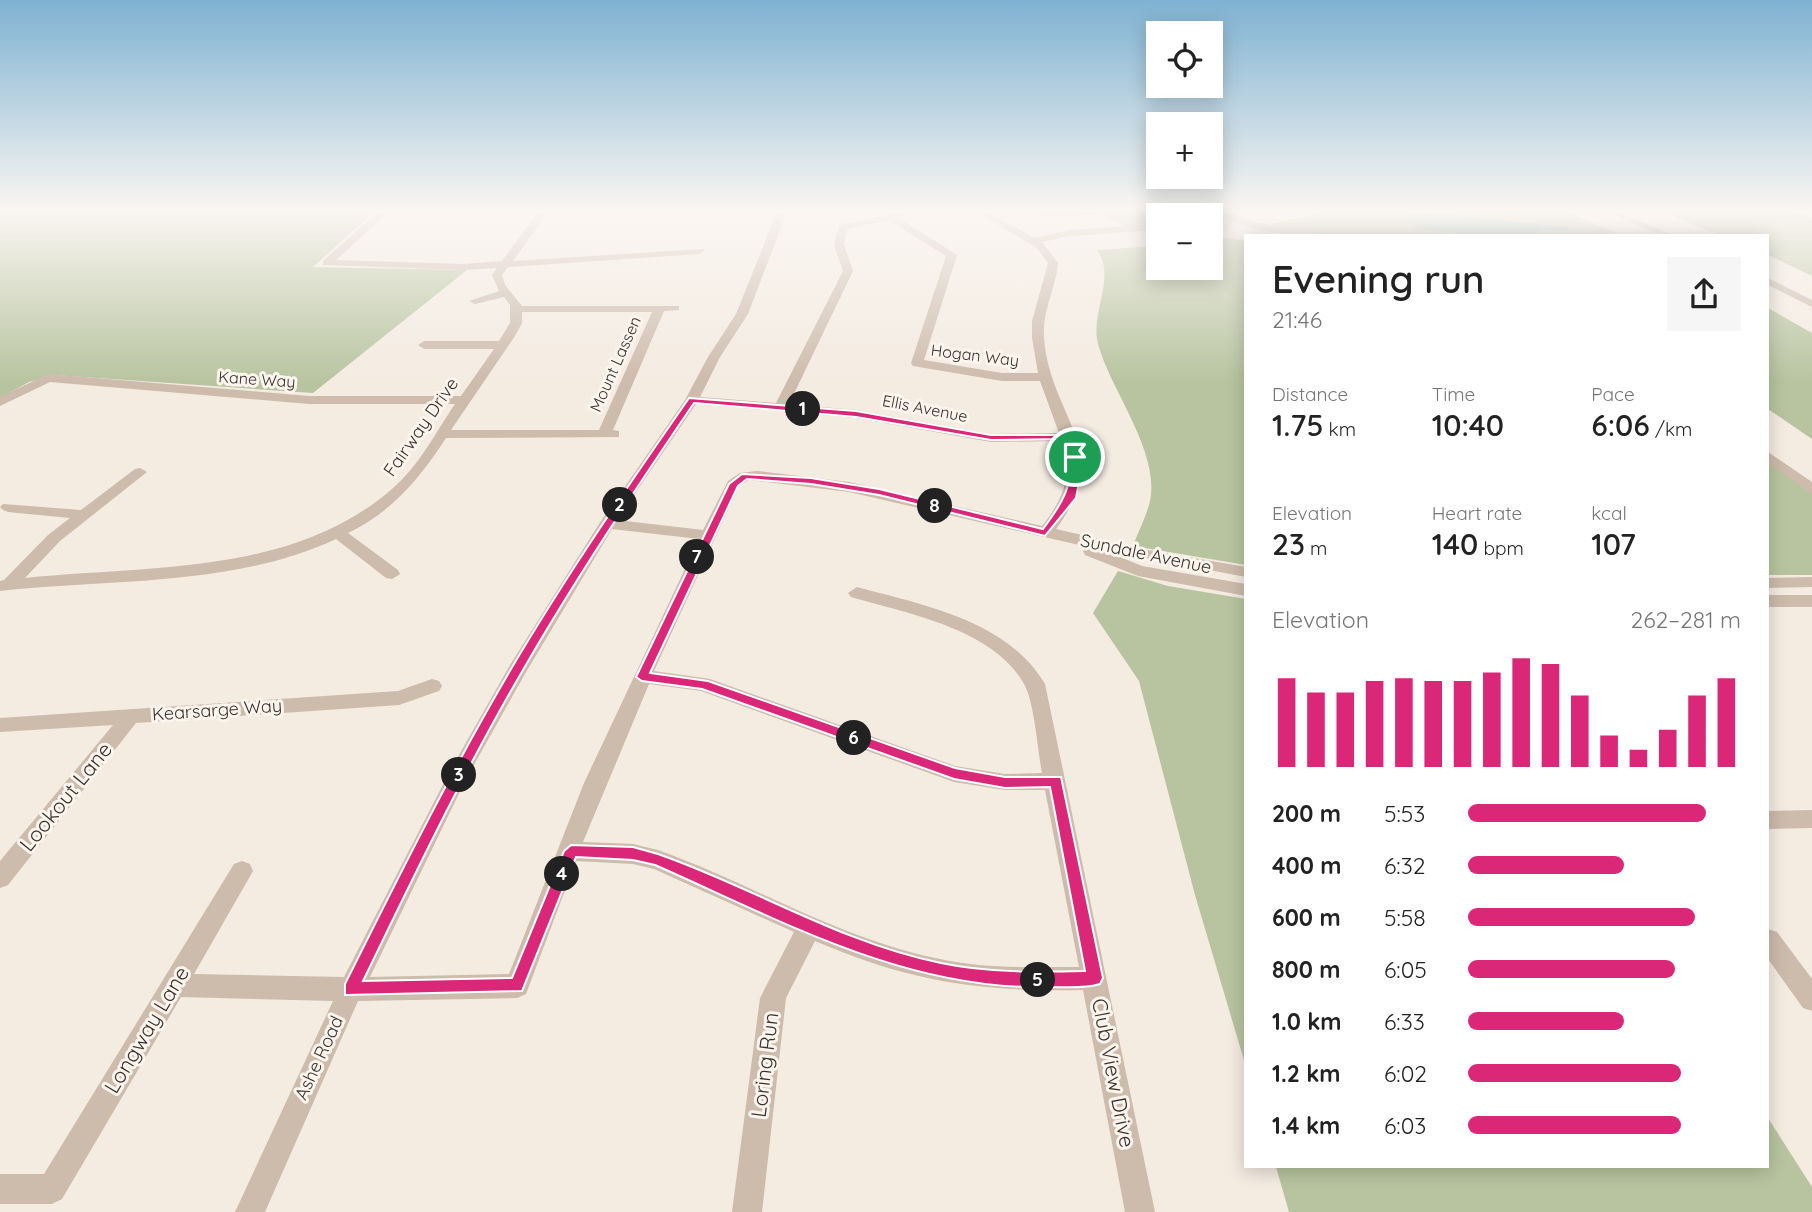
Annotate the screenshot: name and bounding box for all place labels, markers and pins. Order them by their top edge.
pin: 1 [786,392,820,426]
pin [1045,427,1105,487]
pin: 2 [602,488,638,522]
pin: 8 [918,489,953,524]
pin: 7 [680,540,714,574]
pin: 6 [836,720,872,756]
pin: 3 [442,758,476,792]
pin: 4 [544,856,580,892]
pin: 5 [1020,962,1056,998]

